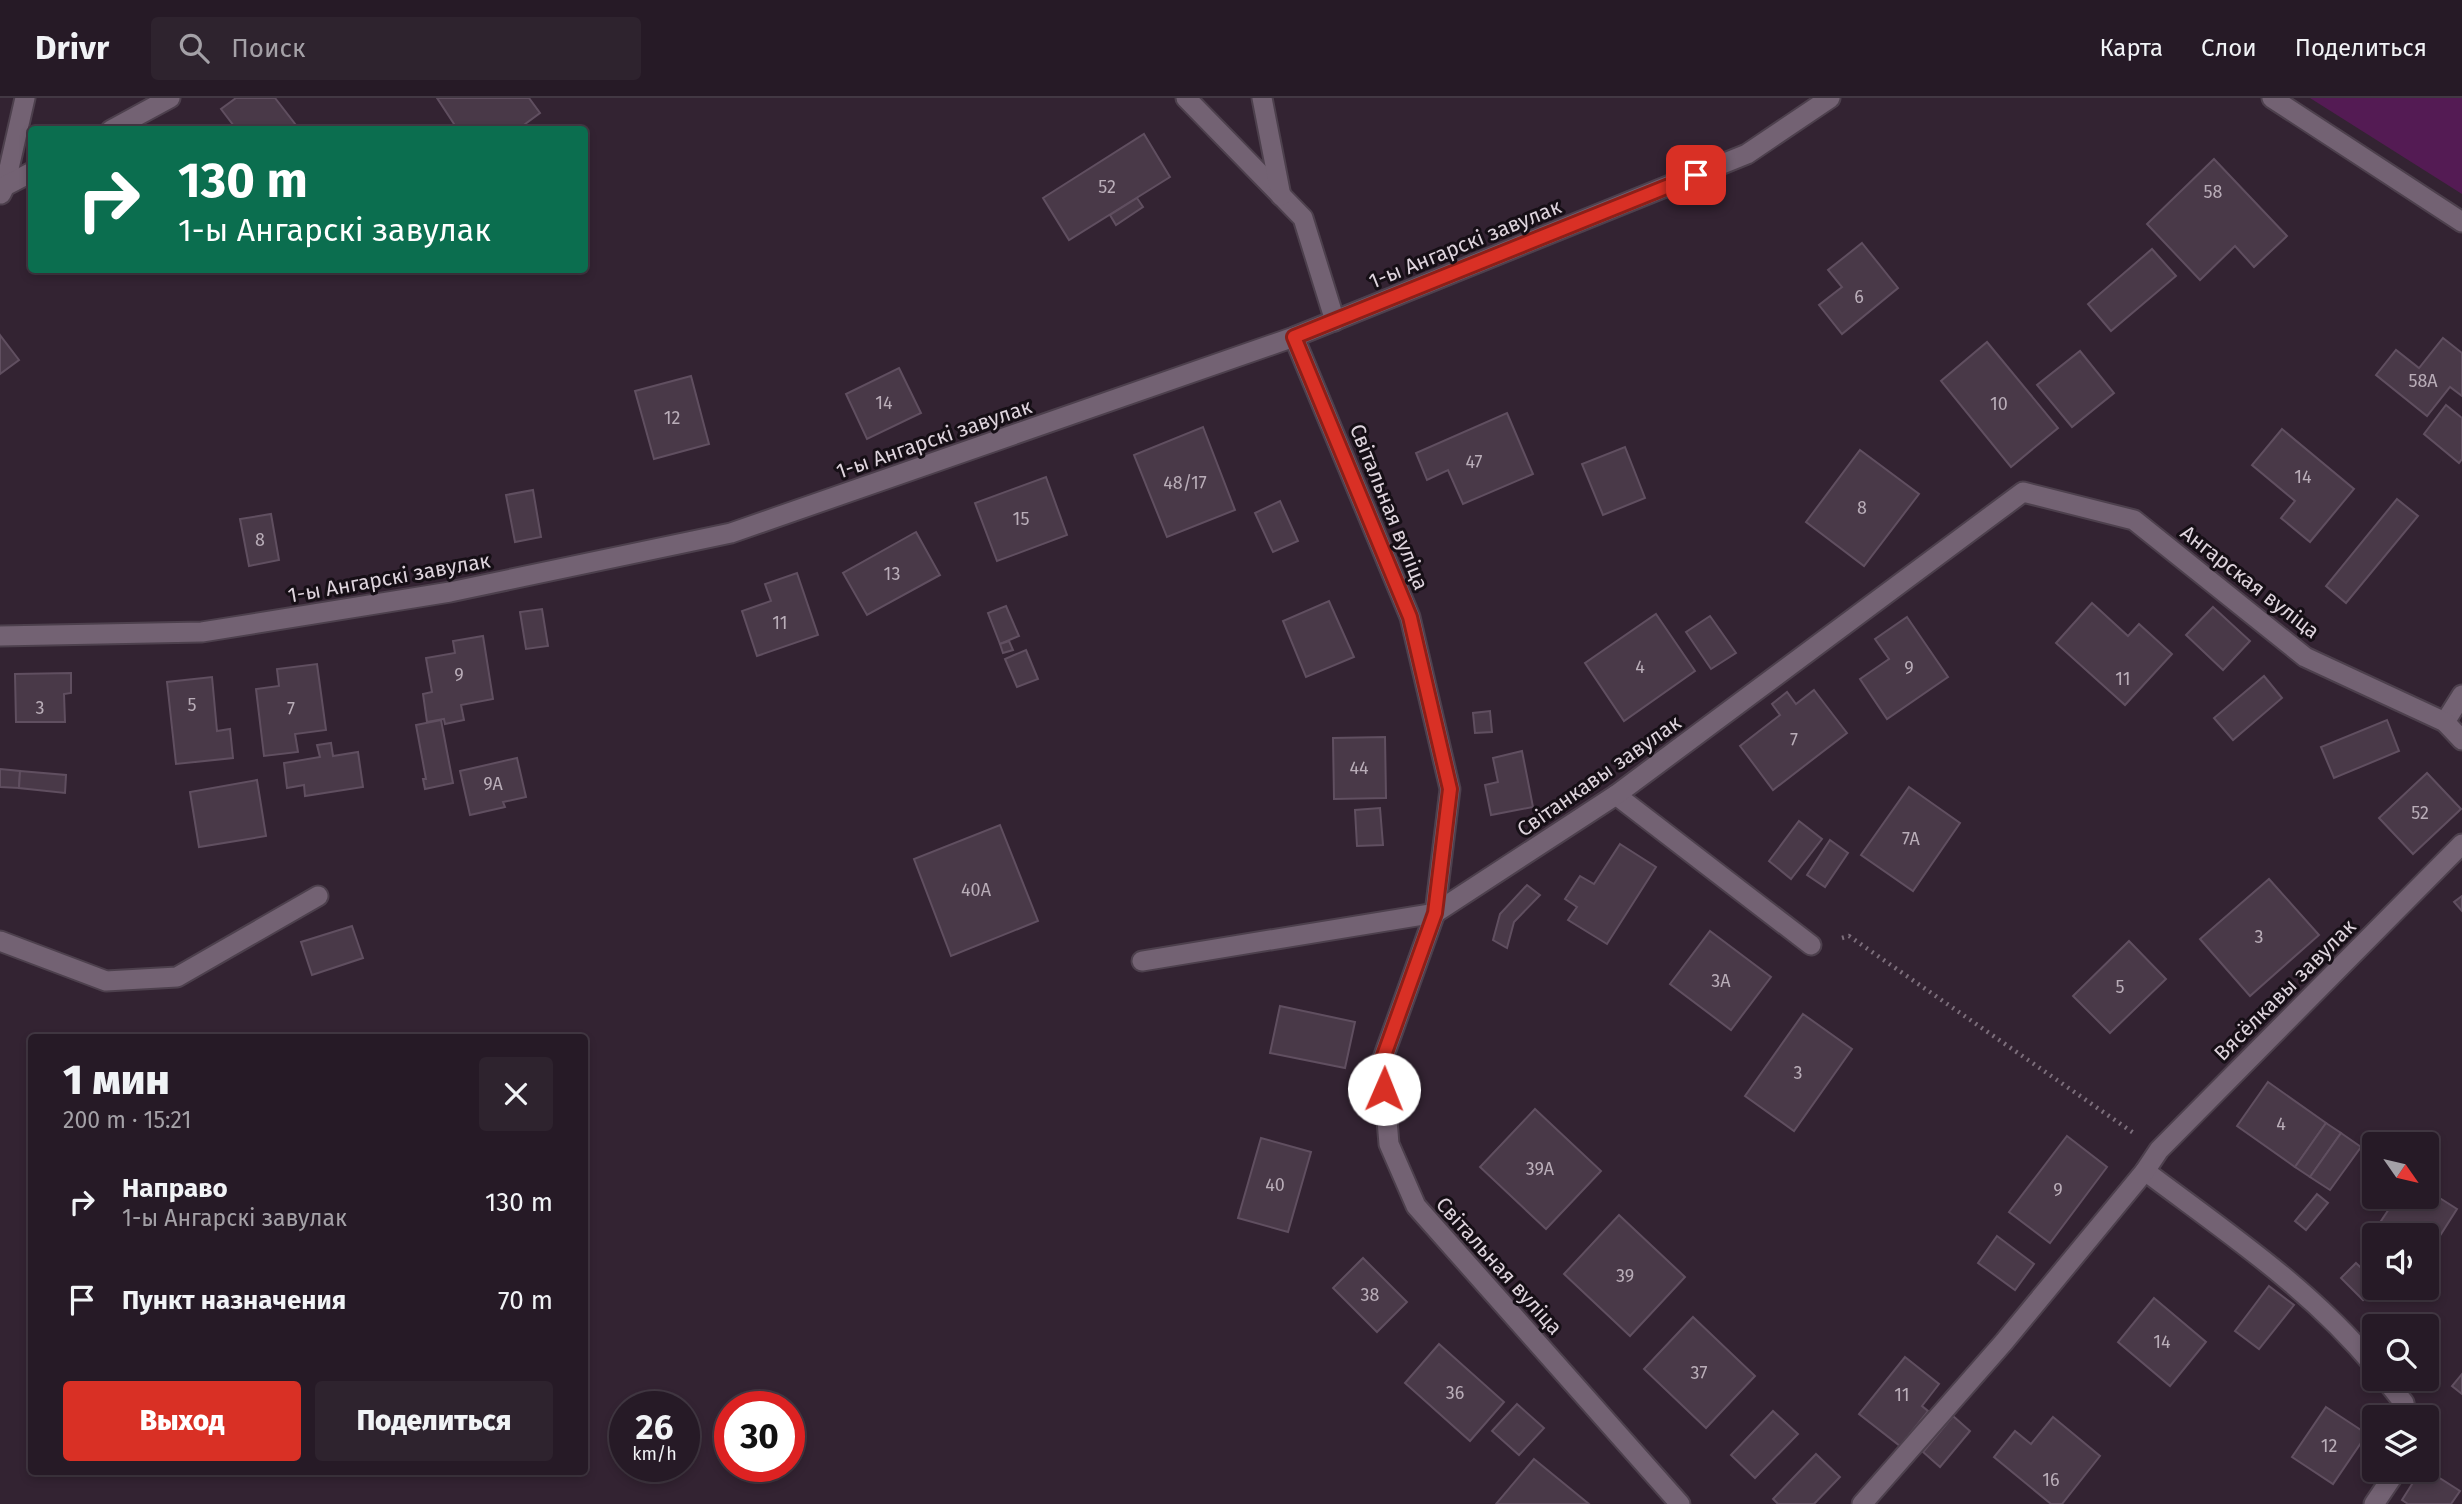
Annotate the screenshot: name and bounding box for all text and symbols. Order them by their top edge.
search box [151,17,641,80]
text: Drivr [35,28,109,68]
icon: search [175,29,213,67]
text: Поиск [231,33,305,64]
text: Карта [2099,34,2163,62]
text: Слои [2201,34,2257,62]
text: Поделиться [2295,34,2427,62]
pin [1666,145,1726,205]
text: 130 m [178,151,308,210]
icon: right [63,154,154,245]
icon: arrive [1677,156,1715,194]
house number: 52 [1098,176,1116,198]
house number: 58 [2204,181,2223,203]
street label: 1-ы Ангарскі завулак [1365,193,1565,295]
text: 1-ы Ангарскі завулак [178,211,491,249]
house number: 6 [1854,286,1864,308]
house number: 58А [2408,370,2438,392]
house number: 14 [875,392,893,414]
street label: 1-ы Ангарскі завулак [833,393,1035,485]
house number: 10 [1990,393,2008,415]
house number: 12 [664,407,680,429]
street label: Світальная вуліца [1344,420,1434,594]
house number: 47 [1465,451,1483,473]
house number: 14 [2294,466,2312,488]
house number: 48/17 [1163,472,1207,494]
house number: 8 [1857,497,1867,519]
house number: 15 [1013,508,1029,530]
street label: Ангарская вуліца [2175,520,2325,644]
house number: 8 [255,529,265,551]
street label: 1-ы Ангарскі завулак [286,547,492,609]
house number: 13 [884,563,900,585]
house number: 11 [772,612,788,634]
house number: 4 [1635,656,1645,678]
house number: 9 [1904,657,1914,679]
house number: 9 [454,664,464,686]
house number: 11 [2115,668,2131,690]
house number: 5 [187,694,197,716]
house number: 3 [36,697,44,719]
house number: 7 [287,698,295,720]
street label: Світанкавы завулак [1512,710,1686,842]
house number: 7 [1790,729,1798,751]
house number: 44 [1349,757,1369,779]
house number: 9А [483,773,503,795]
house number: 52 [2411,802,2429,824]
house number: 7А [1902,828,1921,850]
house number: 40А [961,879,992,901]
street label: Вясёлкавы завулак [2209,914,2361,1066]
house number: 3 [2255,926,2263,948]
house number: 3А [1711,970,1731,992]
house number: 5 [2115,976,2125,998]
position arrow [1347,1052,1421,1126]
text: 1 мин [63,1055,170,1105]
button: close [479,1057,553,1131]
house number: 3 [1794,1062,1802,1084]
text: 200 m · 15:21 [63,1106,191,1134]
house number: 4 [2276,1113,2286,1135]
north arrow [2362,1132,2440,1209]
map controls [2362,1132,2439,1482]
house number: 39А [1526,1158,1555,1180]
text: Направо [122,1173,228,1204]
house number: 40 [1265,1174,1285,1196]
house number: 9 [2053,1179,2063,1201]
icon: right [63,1183,101,1221]
text: 130 m [485,1187,553,1218]
street label: Світальная вуліца [1430,1192,1568,1340]
text: 1-ы Ангарскі завулак [122,1204,347,1232]
button: sound [2362,1223,2439,1300]
house number: 39 [1616,1265,1634,1287]
icon: arrive [63,1281,101,1319]
house number: 38 [1361,1284,1380,1306]
text: Пункт назначения [122,1285,346,1316]
text: 70 m [498,1285,553,1316]
button: search [2362,1314,2439,1391]
house number: 14 [2153,1331,2171,1353]
house number: 37 [1691,1362,1707,1384]
button: Выход [63,1381,301,1461]
button: Поделиться [315,1381,553,1461]
house number: 36 [1446,1382,1464,1404]
house number: 11 [1894,1384,1910,1406]
speed limit sign: 30 [714,1391,805,1482]
button: layers [2362,1405,2439,1482]
text: 26 [636,1406,673,1448]
house number: 12 [2321,1435,2337,1457]
text: km/h [632,1443,677,1465]
house number: 16 [2042,1469,2060,1491]

